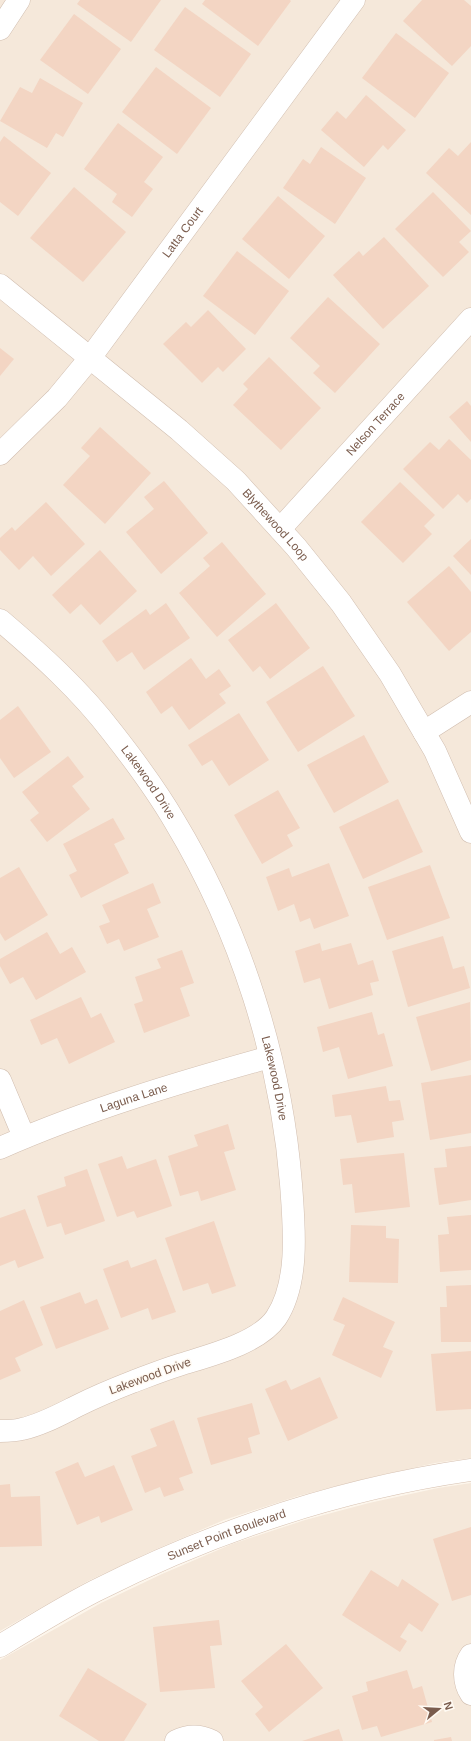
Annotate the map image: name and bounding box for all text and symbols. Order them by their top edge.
street label: Latta Court [159,204,206,260]
street label: Nelson Terrace [343,389,408,458]
street label: Blythewood Loop [240,486,312,564]
street label: Lakewood Drive [118,743,179,822]
street label: Lakewood Drive [259,1035,290,1122]
street label: Laguna Lane [98,1080,170,1115]
street label: Lakewood Drive [107,1355,193,1397]
street label: Sunset Point Boulevard [165,1506,288,1563]
north arrow [419,1689,459,1729]
text: N [442,1700,455,1712]

